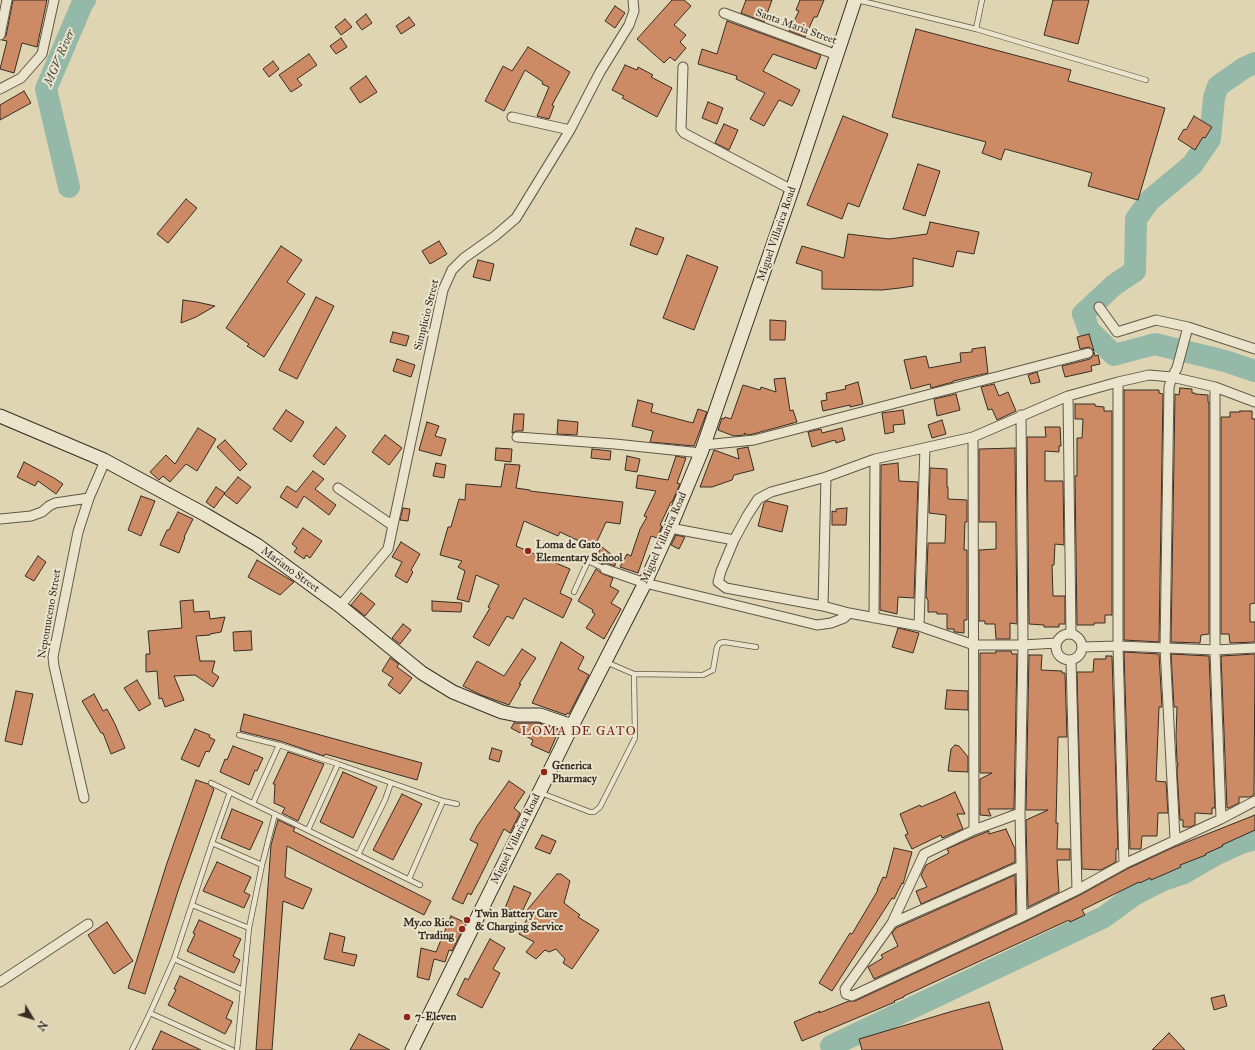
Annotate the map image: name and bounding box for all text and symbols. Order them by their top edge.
street label: Santa Maria Street [754,6,838,48]
water label: MGV River [42,28,78,88]
street label: Miguel Villarica Road [755,185,799,283]
street label: Simplicio Street [412,278,442,352]
street label: Miguel Villarica Road [638,490,690,586]
place label: Loma de Gato Elementary School [536,538,623,564]
street label: Mariano Street [258,544,322,596]
marker: Loma de Gato Elementary School [523,546,533,556]
street label: Nepomuceno Street [36,568,64,660]
district label: LOMA DE GATO [521,724,637,740]
place label: Generica Pharmacy [552,759,597,785]
marker: Generica Pharmacy [539,767,549,777]
street label: Miguel Villarica Road [488,792,544,886]
place label: Twin Battery Care & Charging Service [475,907,563,933]
marker: Twin Battery Care & Charging Service [462,915,472,925]
place label: My.co Rice Trading [403,916,454,942]
marker: My.co Rice Trading [457,924,467,934]
north arrow [12,998,52,1038]
place label: 7-Eleven [415,1010,456,1024]
marker: 7-Eleven [402,1012,412,1022]
text: N [34,1018,50,1033]

